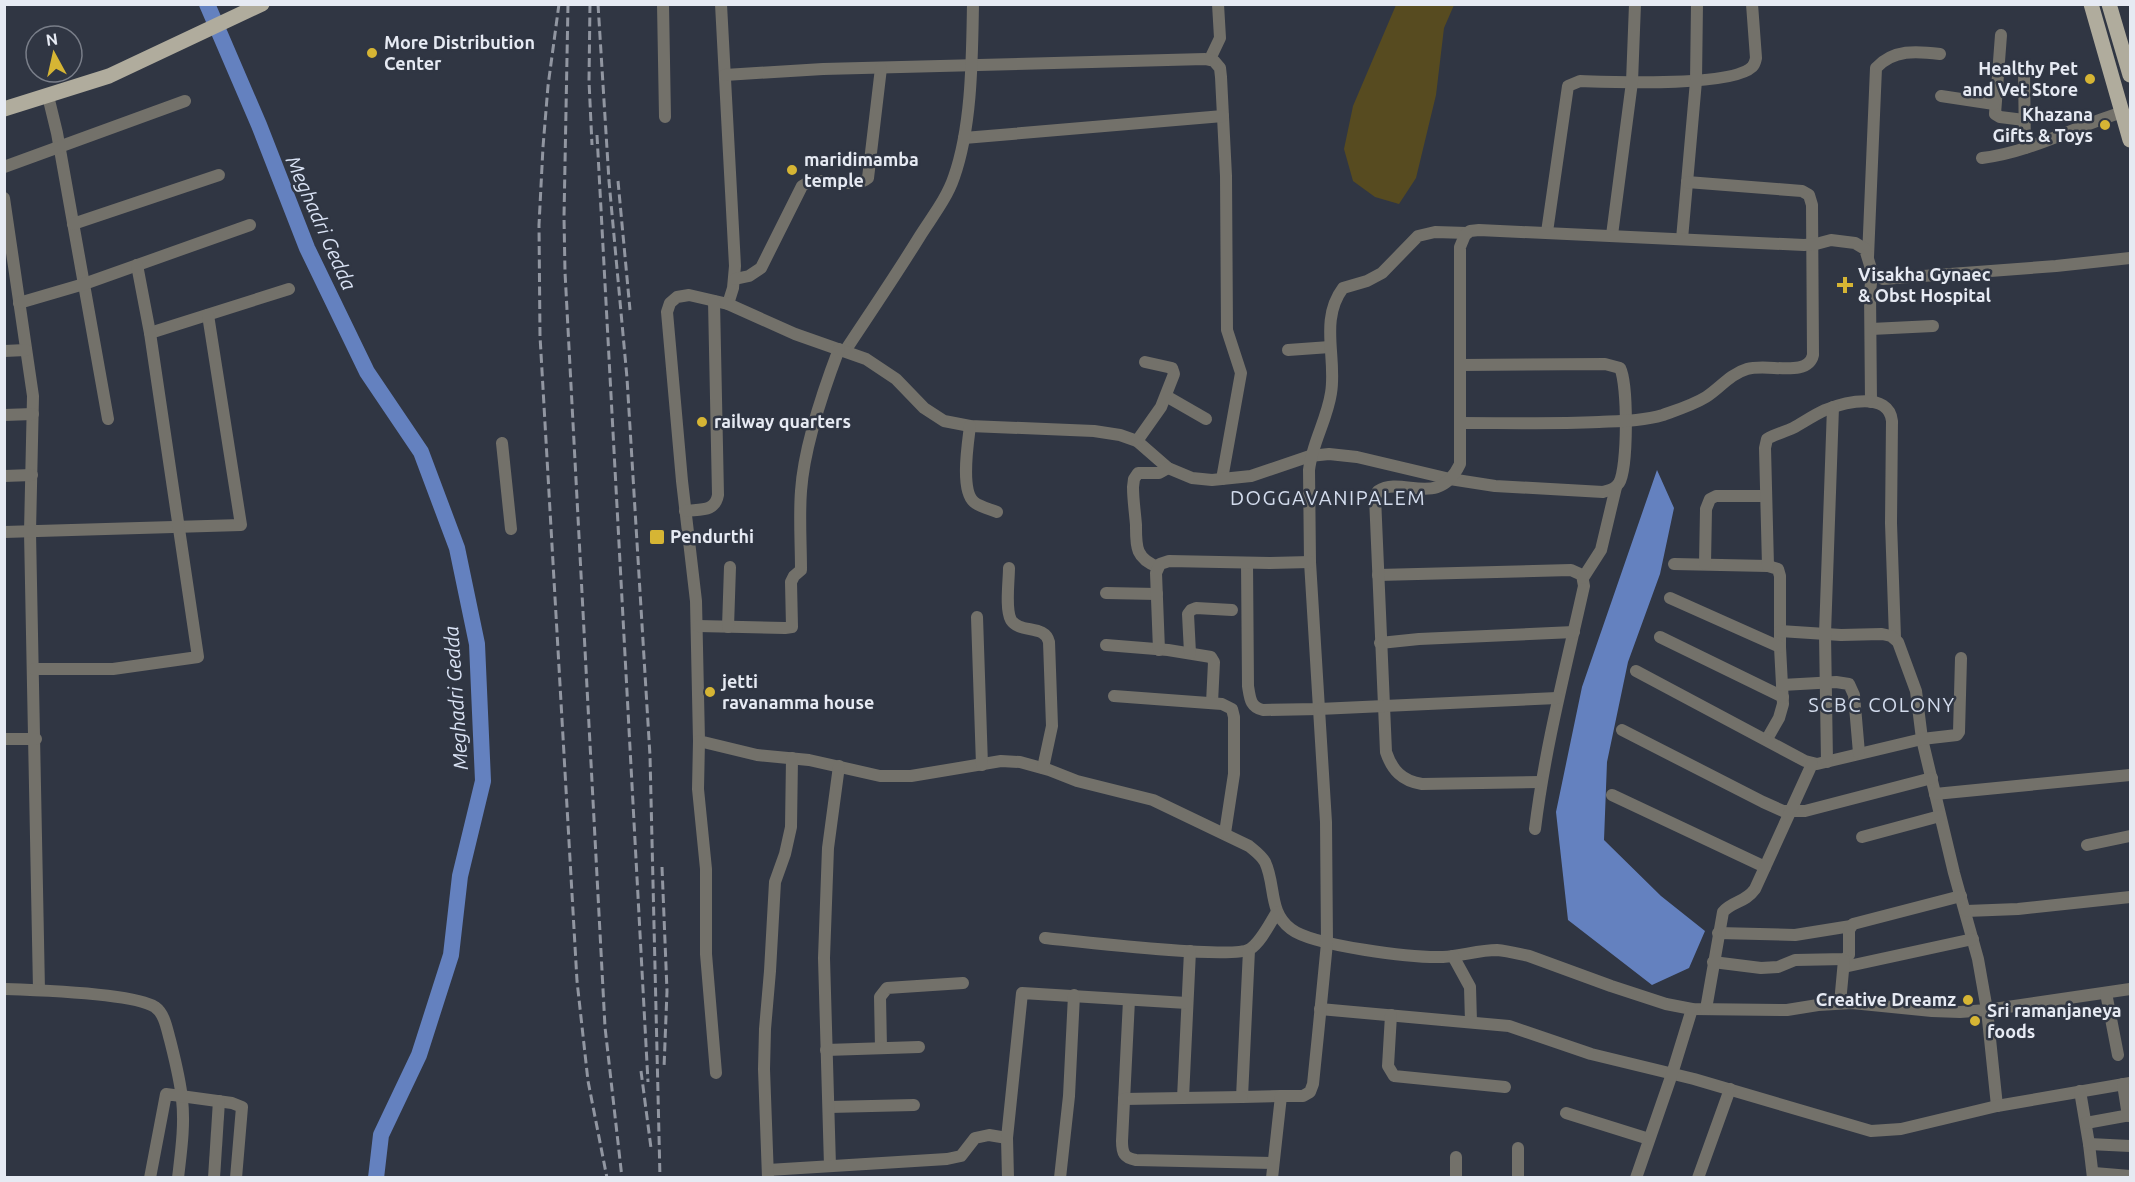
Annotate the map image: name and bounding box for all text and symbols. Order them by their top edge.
north arrow [24,24,84,84]
text: N [45,29,59,49]
place label: More Distribution Center [384,32,535,73]
marker: More Distribution Center [365,46,379,60]
place label: Healthy Pet and Vet Store [1962,58,2078,99]
marker: Healthy Pet and Vet Store [2083,72,2097,86]
place label: Khazana Gifts & Toys [1993,104,2093,145]
marker: Khazana Gifts & Toys [2098,118,2112,132]
place label: maridimamba temple [804,149,919,190]
water label: Meghadri Gedda [282,152,361,294]
marker: maridimamba temple [785,163,799,177]
place label: Visakha Gynaec & Obst Hospital [1858,264,1992,305]
marker: Visakha Gynaec & Obst Hospital [1836,276,1854,294]
place label: railway quarters [714,411,851,431]
marker: railway quarters [695,415,709,429]
district label: DOGGAVANIPALEM [1230,486,1426,509]
place label: Pendurthi [670,526,754,546]
marker: Pendurthi [648,528,666,546]
water label: Meghadri Gedda [439,625,472,771]
place label: jetti ravanamma house [720,671,874,712]
marker: jetti ravanamma house [703,685,717,699]
district label: SCBC COLONY [1808,693,1956,716]
place label: Creative Dreamz [1816,989,1956,1009]
marker: Creative Dreamz [1961,993,1975,1007]
place label: Sri ramanjaneya foods [1987,1000,2122,1041]
marker: Sri ramanjaneya foods [1968,1014,1982,1028]

